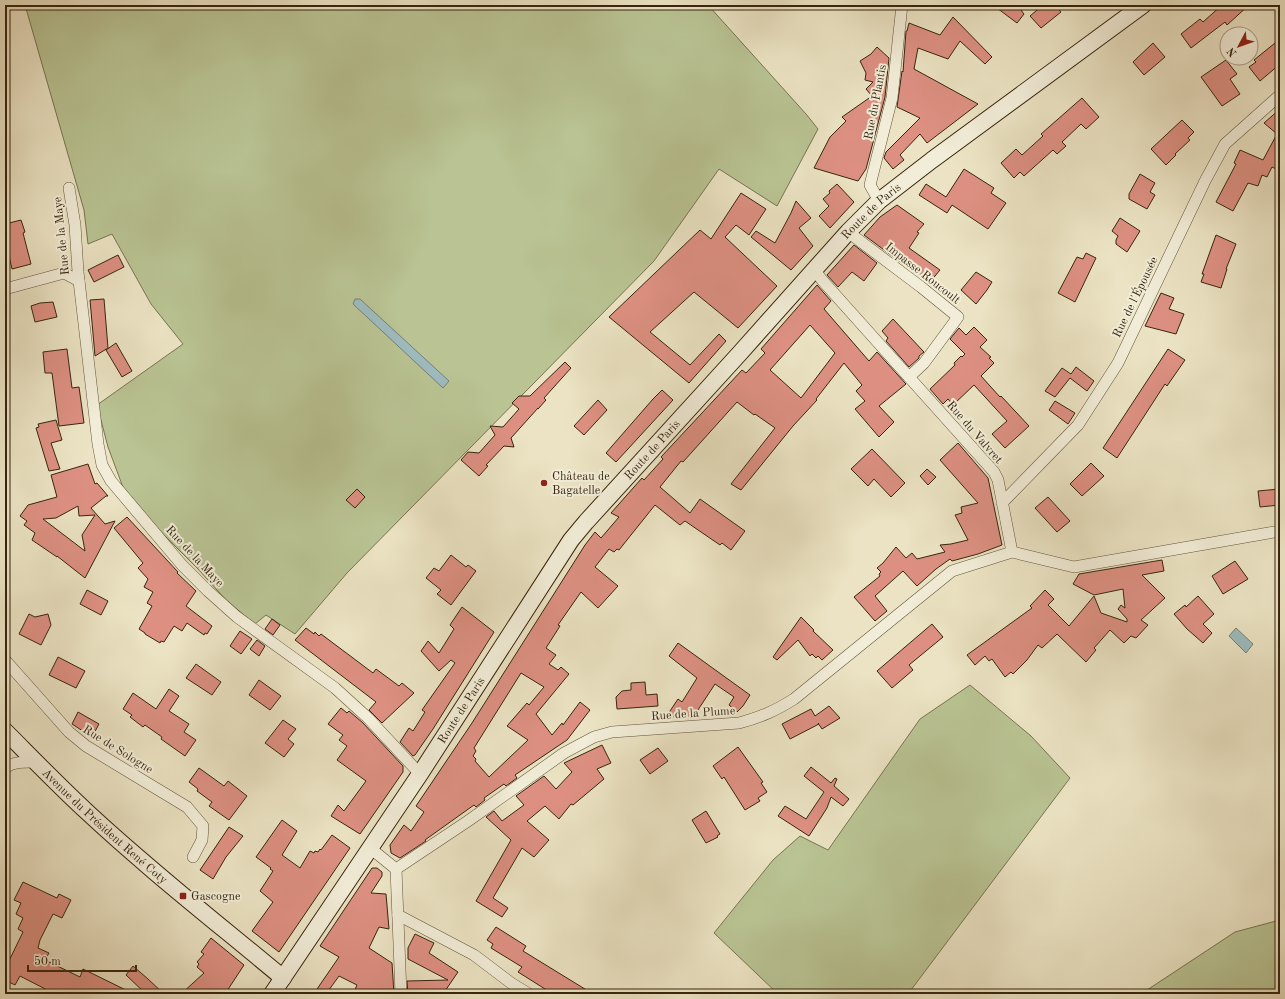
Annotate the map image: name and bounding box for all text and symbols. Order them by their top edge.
north arrow [1219,26,1259,66]
text: N [1225,44,1239,58]
street label: Rue du Plantis [863,64,889,141]
street label: Route de Paris [840,182,903,242]
street label: Rue de la Maye [52,196,72,276]
street label: Impasse Roucoult [883,241,962,307]
street label: Rue de l'Épousée [1108,253,1161,340]
street label: Rue du Valvret [944,399,1004,466]
street label: Route de Paris [623,418,683,482]
place label: Château de Bagatelle [552,471,610,497]
marker: Château de Bagatelle [539,478,549,488]
street label: Rue de la Maye [163,524,226,590]
street label: Route de Paris [436,676,488,746]
street label: Rue de la Plume [651,705,736,723]
street label: Rue de Sologne [80,724,155,776]
street label: Avenue du Président René Coty [39,767,170,887]
marker: Gascogne [178,891,188,901]
place label: Gascogne [191,891,241,903]
scale bar [28,947,136,973]
text: 50 m [34,955,61,968]

